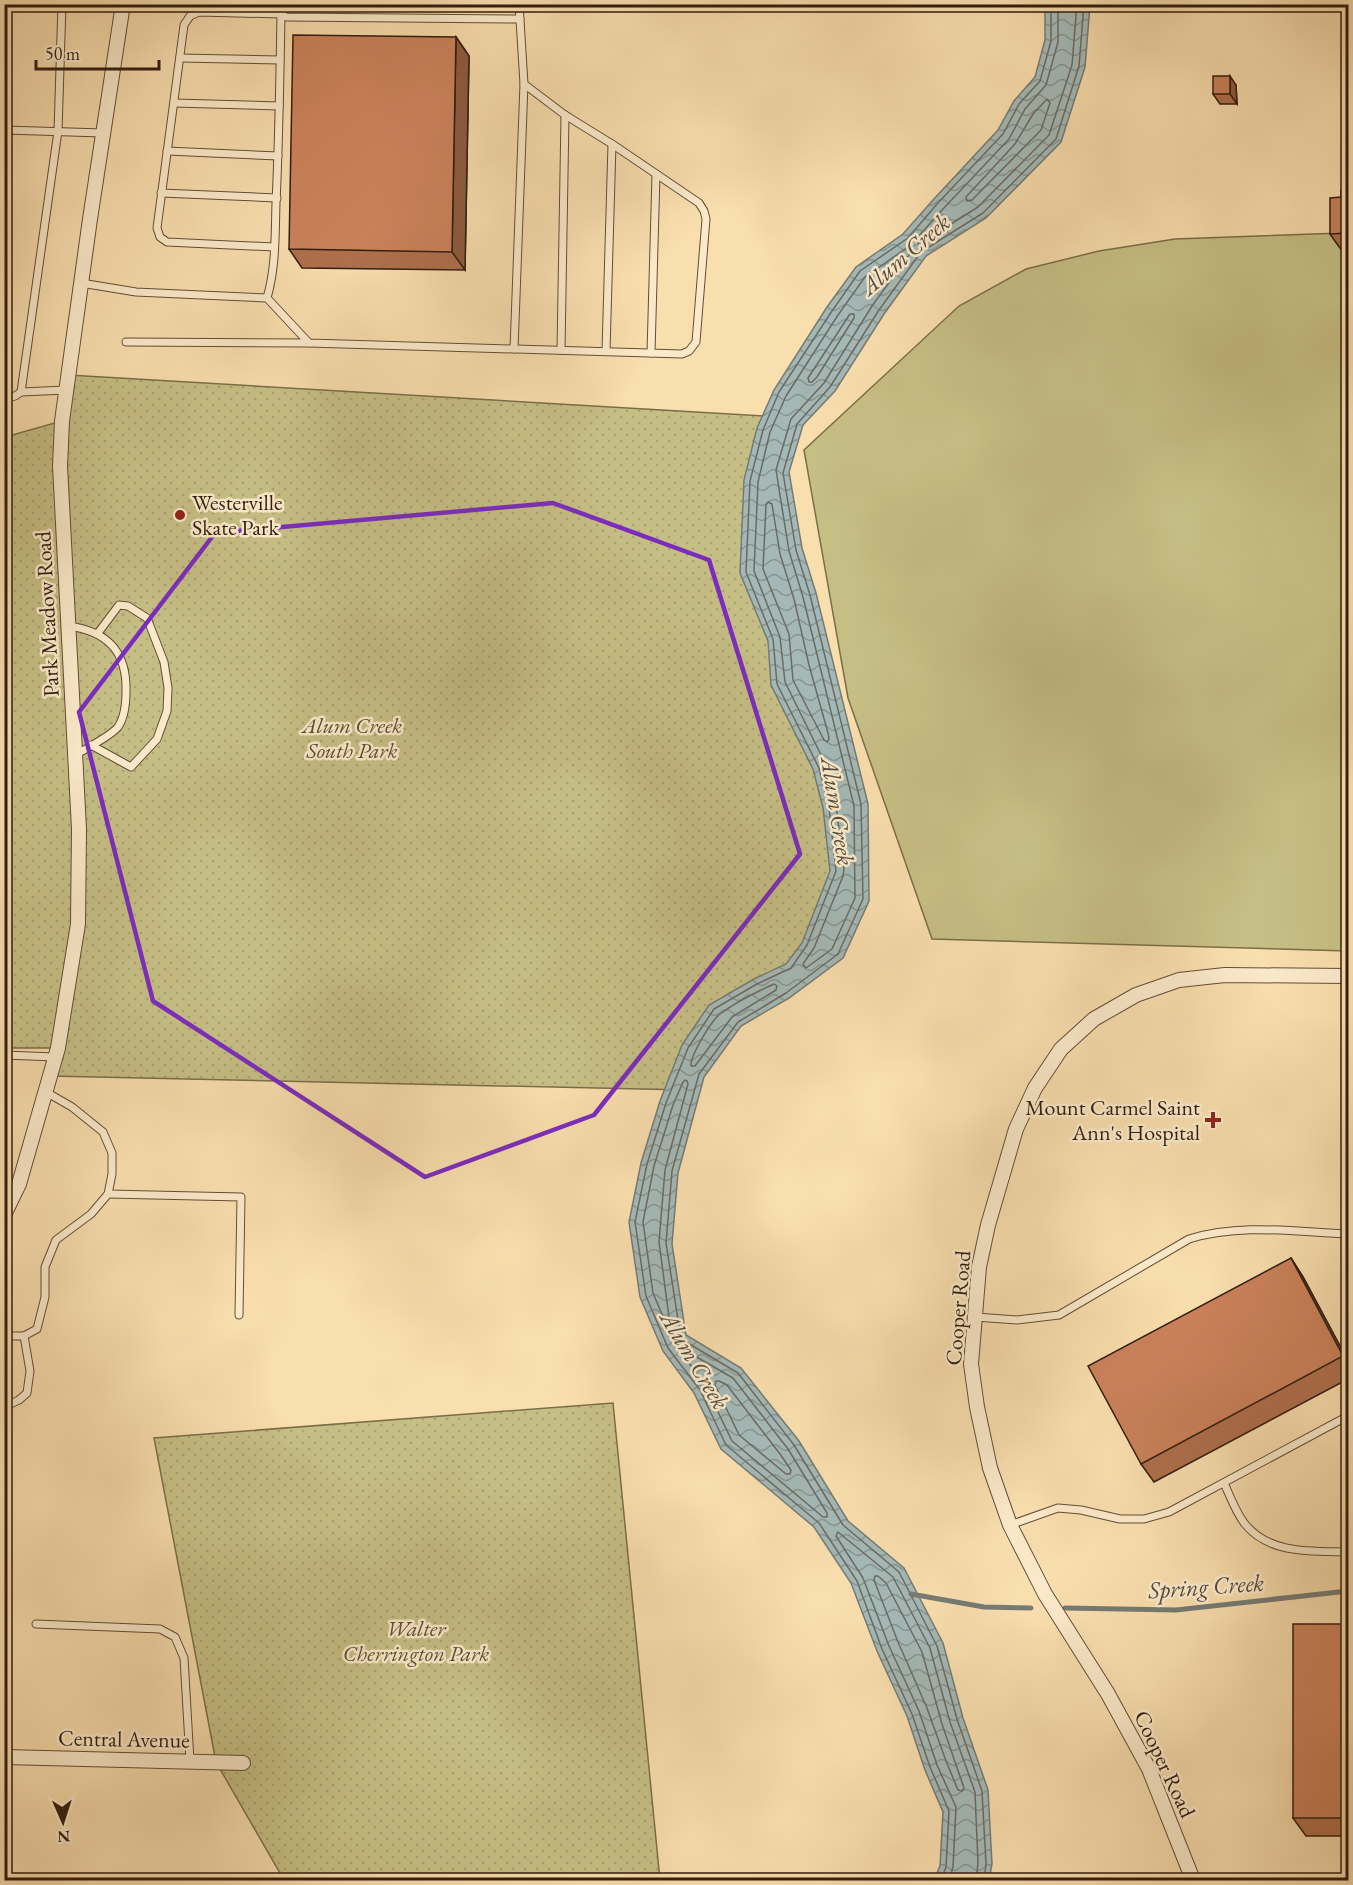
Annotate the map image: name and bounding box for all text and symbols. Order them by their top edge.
scale bar [36,33,159,71]
text: 50 m [45,42,80,65]
water label: Alum Creek [852,206,956,303]
place label: Westerville Skate Park [192,488,283,542]
marker: Westerville Skate Park [173,508,187,522]
street label: Park Meadow Road [28,530,66,698]
park label: Alum Creek South Park [300,711,402,765]
water label: Alum Creek [814,753,862,867]
place label: Mount Carmel Saint Ann's Hospital [1025,1093,1200,1147]
marker: Mount Carmel Saint Ann's Hospital [1204,1111,1222,1129]
street label: Cooper Road [939,1248,978,1367]
water label: Alum Creek [653,1304,736,1415]
water label: Spring Creek [1146,1566,1265,1606]
park label: Walter Cherrington Park [343,1614,489,1668]
street label: Cooper Road [1128,1706,1203,1823]
street label: Central Avenue [58,1723,190,1755]
north arrow [33,1792,93,1852]
text: N [57,1826,71,1847]

